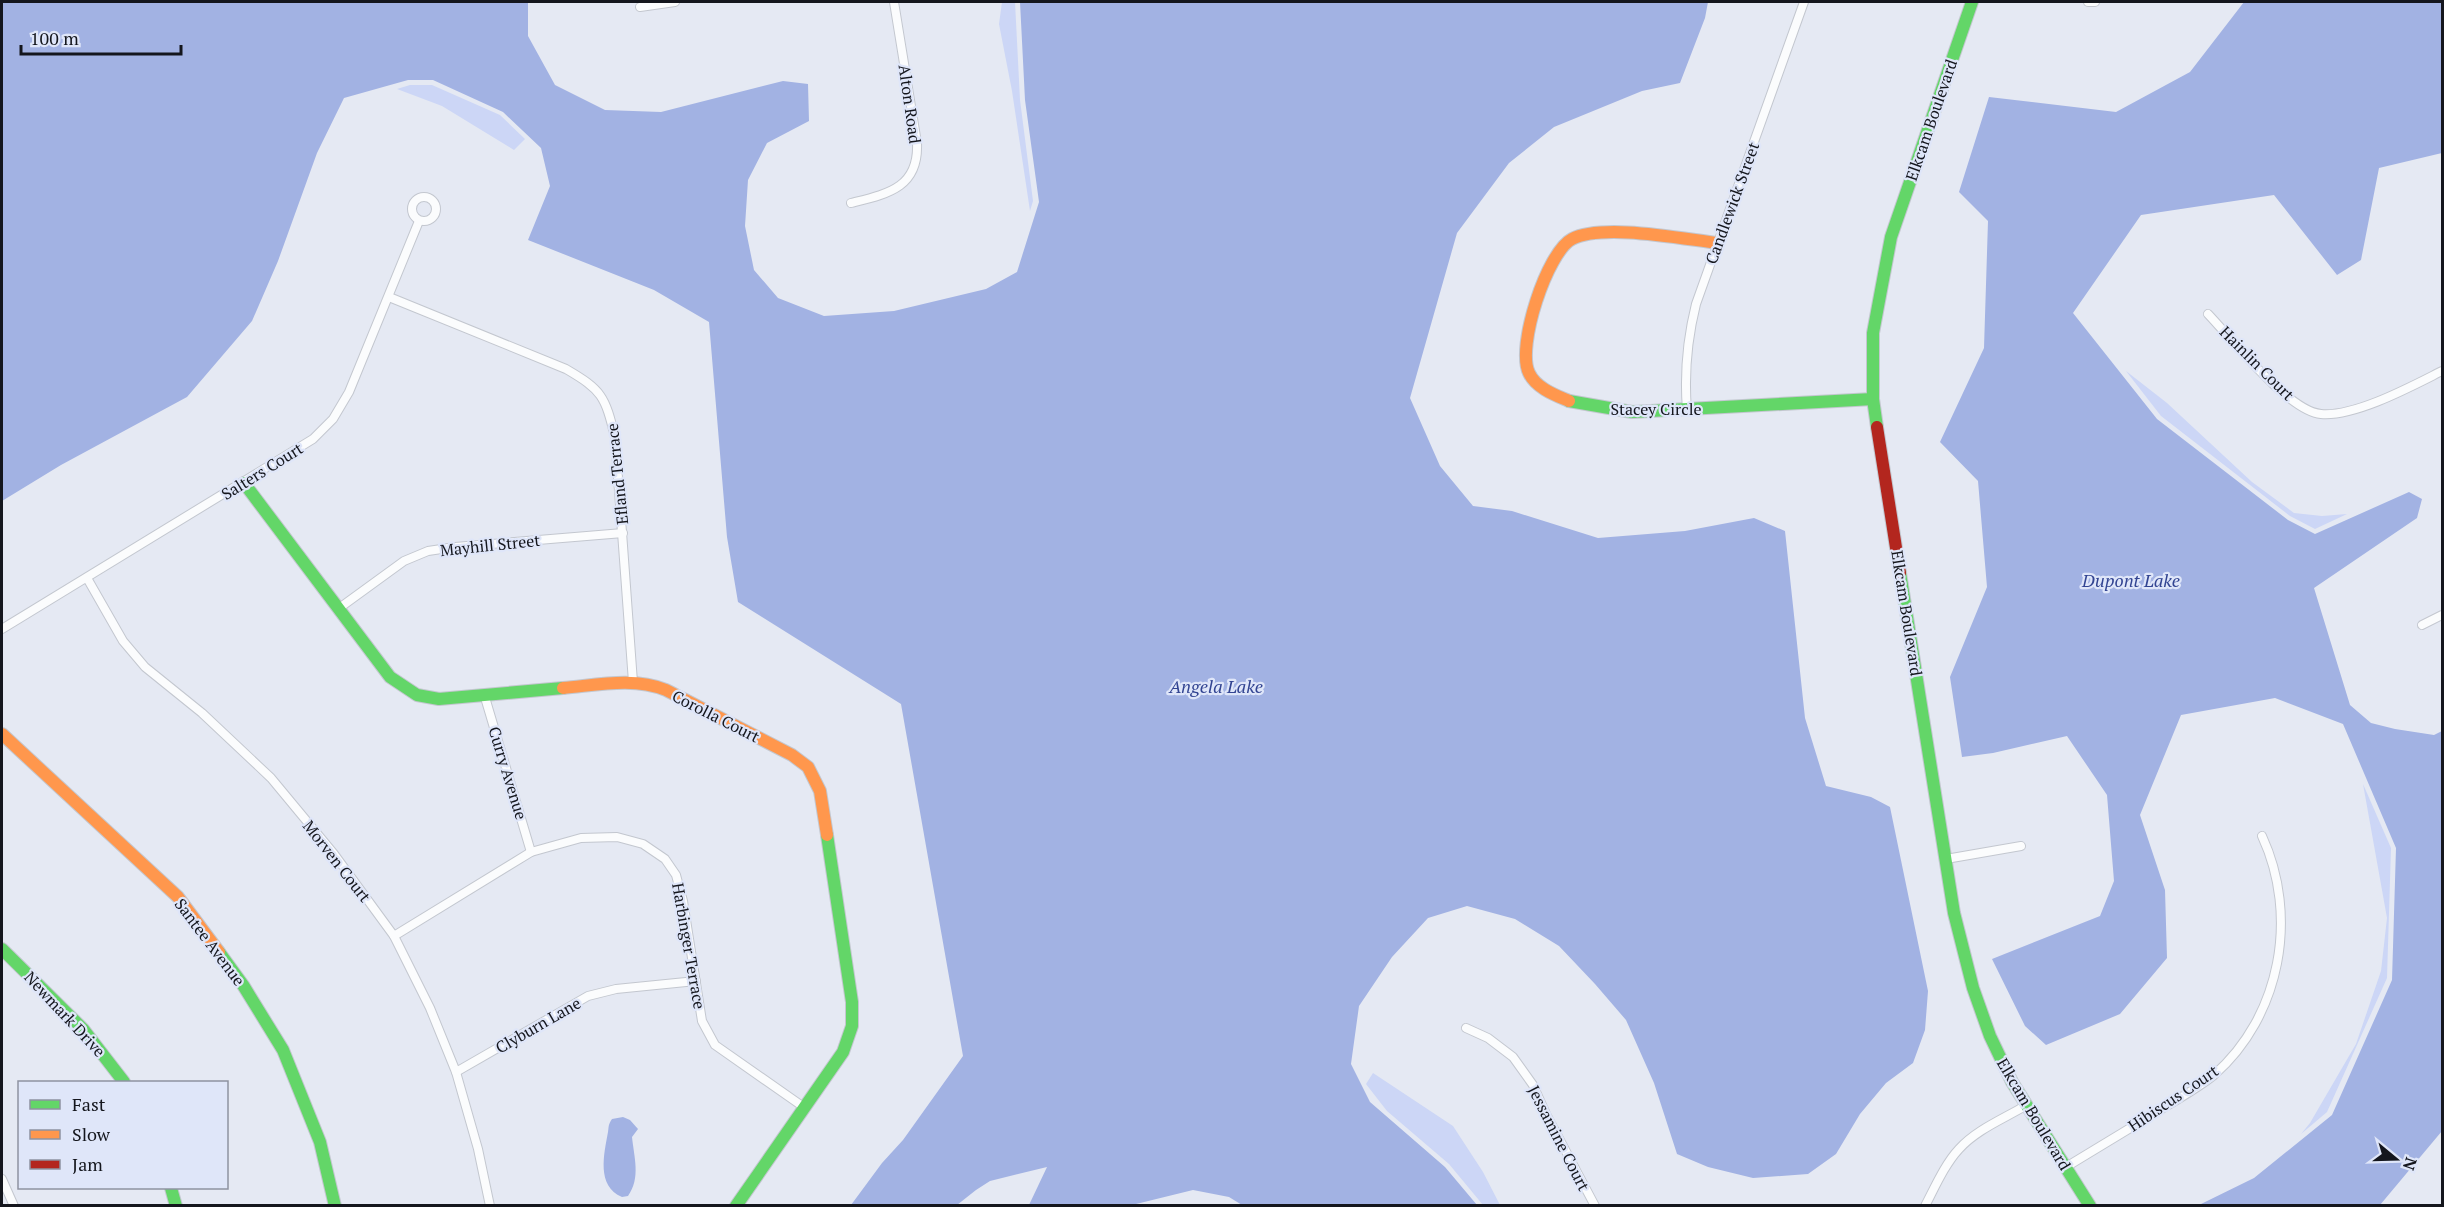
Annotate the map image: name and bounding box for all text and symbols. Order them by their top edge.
scale bar [21,18,182,56]
text: 100 m [30,26,79,50]
street label: Elkcam Boulevard [1900,56,1962,184]
street label: Alton Road [894,63,926,145]
street label: Candlewick Street [1700,139,1764,267]
street label: Hainlin Court [2215,321,2299,405]
street label: Stacey Circle [1610,398,1702,420]
street label: Efland Terrace [601,422,633,526]
street label: Salters Court [217,437,307,505]
street label: Mayhill Street [439,529,541,561]
street label: Elkcam Boulevard [1886,549,1928,678]
water label: Dupont Lake [2081,568,2180,592]
water label: Angela Lake [1168,674,1263,698]
street label: Corolla Court [669,685,764,747]
street label: Curry Avenue [483,724,533,822]
street label: Morven Court [298,815,376,907]
street label: Harbinger Terrace [667,881,711,1011]
street label: Santee Avenue [170,894,250,990]
street label: Newmark Drive [20,966,110,1062]
street label: Clyburn Lane [491,992,585,1058]
street label: Elkcam Boulevard [1992,1054,2076,1174]
street label: Hibiscus Court [2124,1060,2222,1136]
legend [18,1081,228,1189]
street label: Jessamine Court [1523,1082,1595,1195]
text: Fast [72,1092,106,1116]
text: Slow [72,1122,111,1146]
north arrow [2366,1129,2426,1189]
text: Jam [72,1152,103,1176]
text: N [2398,1155,2423,1173]

